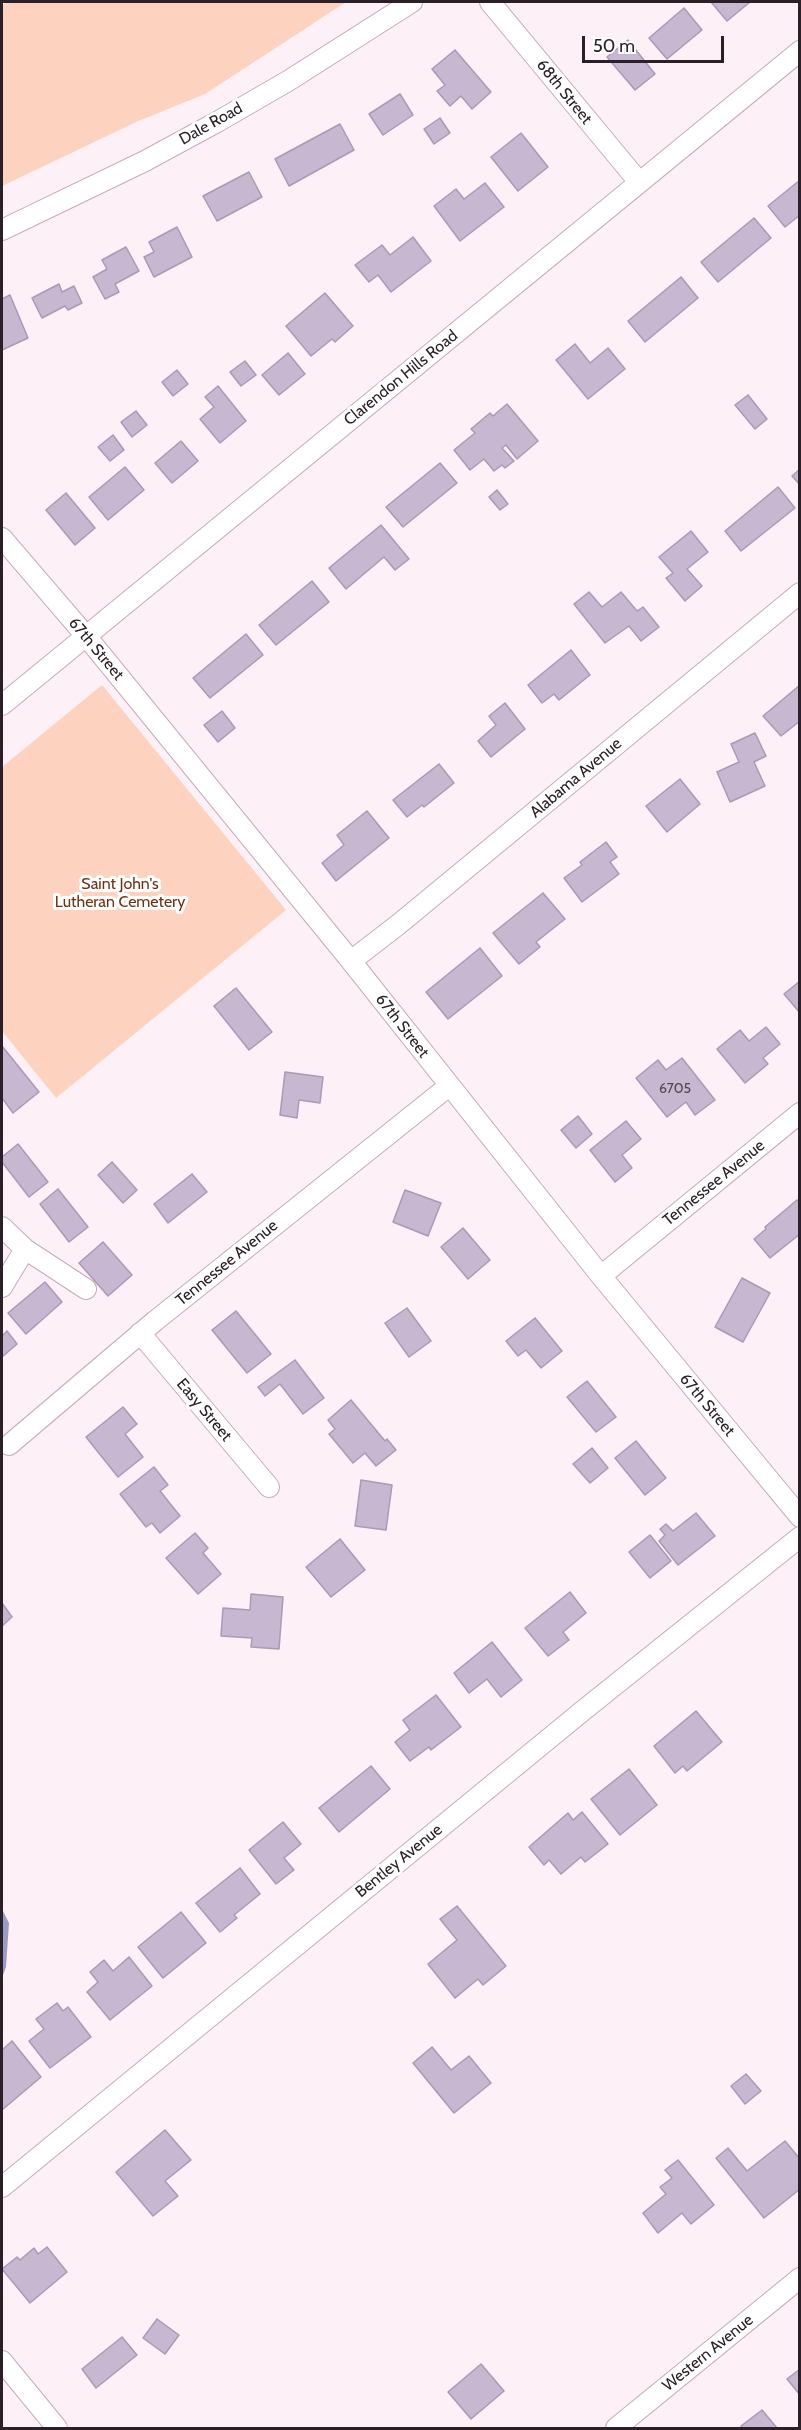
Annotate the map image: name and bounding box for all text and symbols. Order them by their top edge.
scale bar [585,24,728,62]
text: 50 m [593,35,635,57]
street label: 68th Street [532,56,596,128]
street label: Dale Road [176,99,246,149]
street label: Clarendon Hills Road [340,326,462,430]
street label: 67th Street [64,614,128,684]
street label: Alabama Avenue [526,734,626,822]
park label: Saint John's Lutheran Cemetery [55,874,185,912]
street label: 67th Street [371,990,433,1062]
house number: 6705 [659,1081,691,1097]
street label: Tennessee Avenue [659,1136,769,1230]
street label: Tennessee Avenue [172,1216,282,1310]
street label: 67th Street [675,1370,739,1440]
street label: Easy Street [172,1375,236,1445]
street label: Bentley Avenue [352,1820,446,1902]
street label: Western Avenue [659,2311,757,2395]

